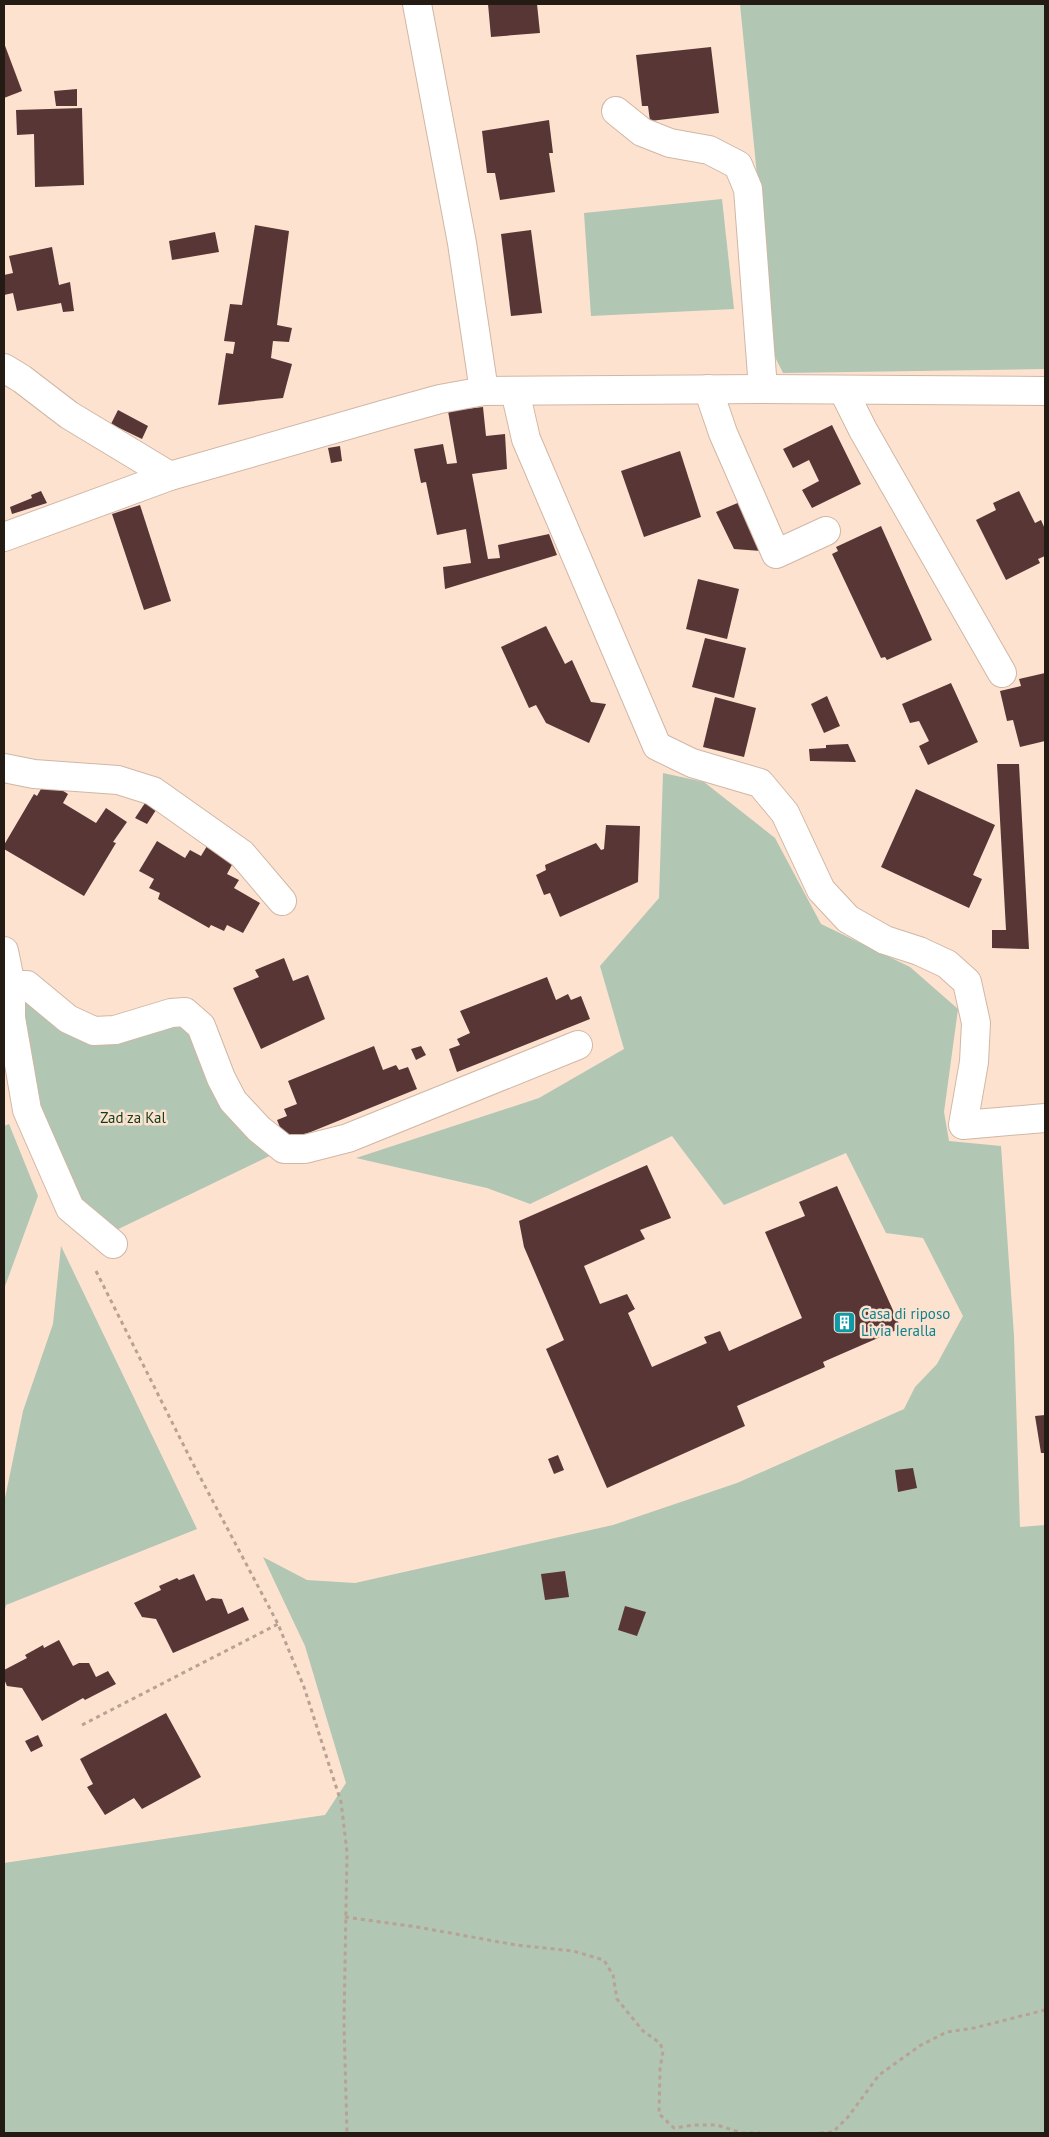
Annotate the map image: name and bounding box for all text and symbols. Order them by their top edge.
park label: Zad za Kal [100,1108,166,1127]
place label: Casa di riposo Livia Ieralla [861,1304,950,1340]
building icon: Casa di riposo Livia Ieralla [833,1311,857,1335]

